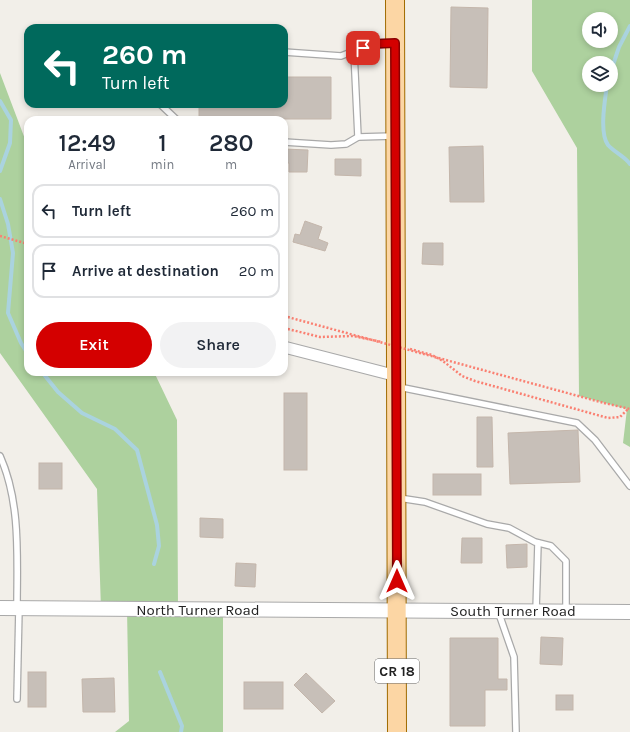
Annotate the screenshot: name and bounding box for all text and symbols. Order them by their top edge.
map controls [582,12,618,92]
button: sound [582,12,618,48]
pin [346,31,380,65]
icon: arrive [352,37,374,59]
text: 260 m [102,38,187,71]
icon: left [36,40,88,92]
button: layers [582,56,618,92]
text: Turn left [102,72,170,94]
text: 12:49 [59,129,116,157]
text: 1 [158,129,167,157]
text: 280 [209,129,253,157]
text: Arrival [68,157,106,172]
text: min [150,157,174,172]
text: m [225,157,237,172]
icon: left [38,200,60,222]
text: Turn left [72,202,131,220]
text: 260 m [230,202,274,220]
icon: arrive [38,260,60,282]
text: Arrive at destination [72,262,219,280]
text: 20 m [239,262,274,280]
button: Exit [36,322,152,368]
button: Share [160,322,276,368]
position arrow [376,560,418,602]
street label: North Turner Road [136,601,260,619]
street label: South Turner Road [450,602,576,620]
road number: CR 18 [375,659,419,683]

